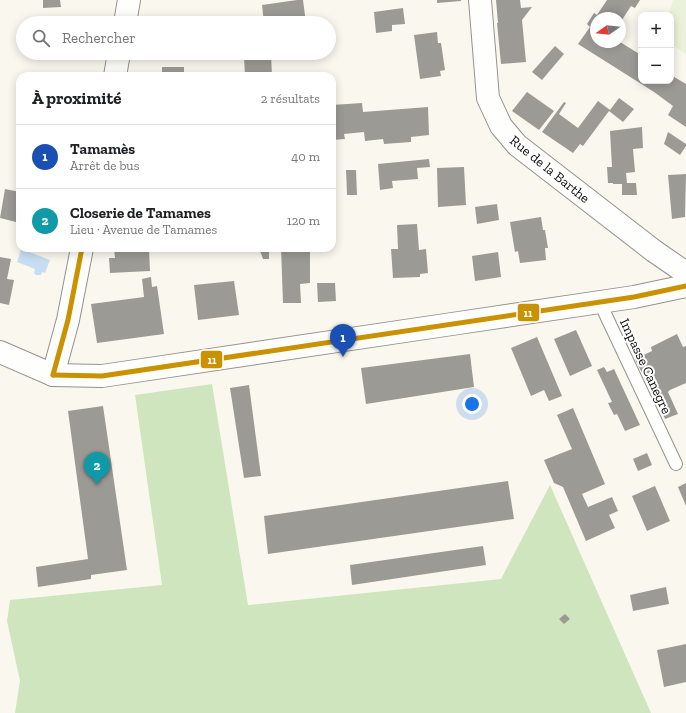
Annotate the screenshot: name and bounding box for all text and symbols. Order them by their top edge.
north arrow [590,12,626,48]
map controls [638,12,674,84]
button: + [638,12,674,48]
search box [16,16,336,60]
icon: search [30,27,52,49]
text: Rechercher [62,29,136,47]
button: − [638,48,674,84]
text: À proximité [32,88,121,108]
text: 2 résultats [261,91,320,106]
street label: Rue de la Barthe [506,132,593,207]
text: Tamamès [70,140,135,158]
text: 1 [42,149,48,164]
text: 40 m [291,149,320,164]
text: Arrêt de bus [70,158,139,173]
text: Closerie de Tamames [70,204,211,222]
text: 2 [42,213,48,228]
text: 120 m [287,213,320,228]
text: Lieu · Avenue de Tamames [70,222,217,237]
line badge: 11 [517,303,540,322]
text: 11 [524,307,533,320]
street label: Impasse Canegre [616,316,675,417]
pin: 1 [330,324,356,357]
line badge: 11 [200,350,223,369]
text: 11 [208,354,217,367]
your location [462,394,482,414]
pin: 2 [84,452,110,485]

